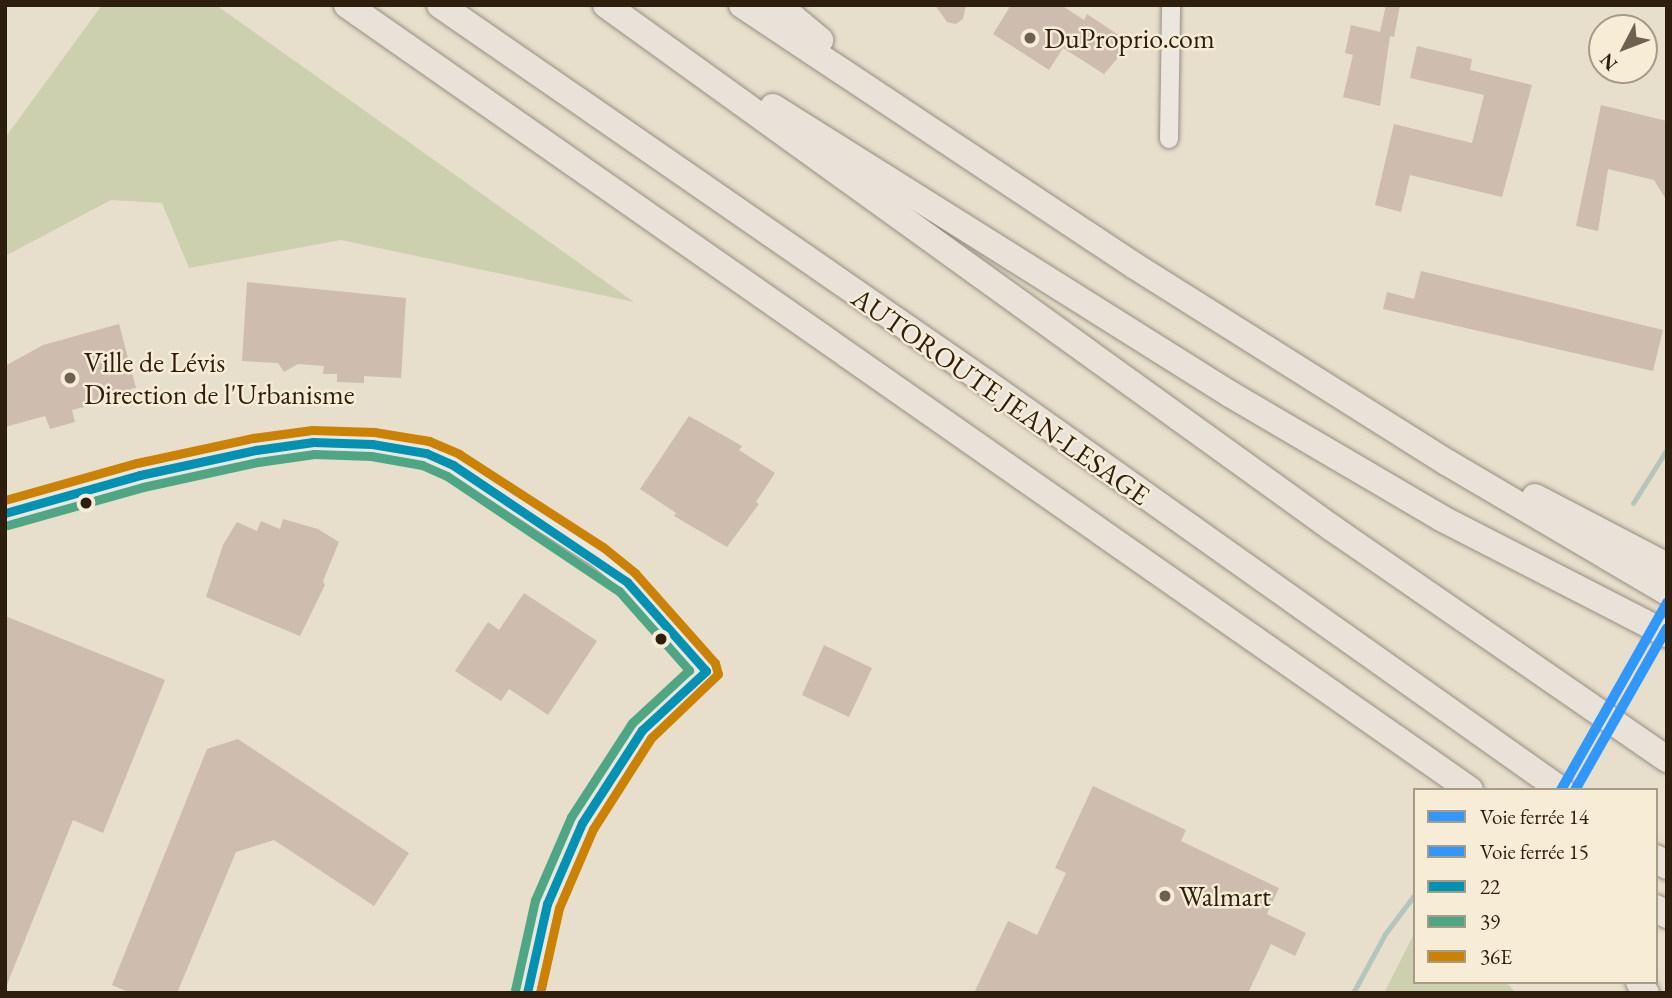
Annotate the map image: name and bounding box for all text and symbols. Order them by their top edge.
north arrow [1588,14,1658,84]
place label: DuProprio.com [1044,21,1215,55]
marker: DuProprio.com [1022,30,1038,46]
text: N [1594,48,1623,76]
street label: AUTOROUTE JEAN-LESAGE [845,280,1157,512]
place label: Ville de Lévis Direction de l'Urbanisme [84,345,355,411]
marker: Ville de Lévis Direction de l'Urbanisme [62,370,78,386]
unlabelled marker [79,496,93,510]
unlabelled marker [654,632,668,646]
legend [1413,788,1658,984]
text: Voie ferrée 14 [1480,803,1589,830]
text: Voie ferrée 15 [1480,838,1589,865]
text: 22 [1480,873,1500,900]
place label: Walmart [1179,879,1271,913]
marker: Walmart [1157,888,1173,904]
text: 39 [1480,908,1500,935]
text: 36E [1480,943,1512,970]

